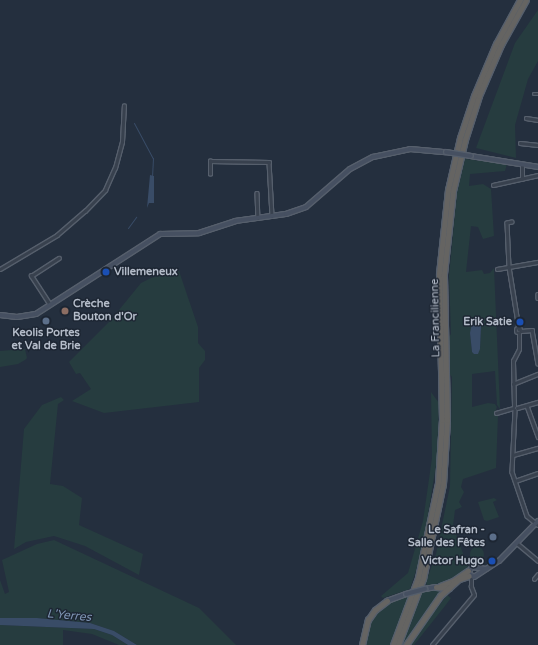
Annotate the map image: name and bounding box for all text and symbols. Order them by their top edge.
place label: Villemeneux [114,265,178,279]
marker: Villemeneux [101,267,111,277]
street label: La Francilienne [429,278,443,358]
place label: Crèche Bouton d'Or [73,298,137,324]
marker: Crèche Bouton d'Or [60,306,70,316]
place label: Erik Satie [463,315,512,329]
marker: Keolis Portes et Val de Brie [41,316,51,326]
marker: Erik Satie [515,317,525,327]
place label: Keolis Portes et Val de Brie [12,327,80,353]
place label: Le Safran - Salle des Fêtes [408,524,485,550]
marker: Le Safran - Salle des Fêtes [488,532,498,542]
place label: Victor Hugo [421,554,484,568]
marker: Victor Hugo [487,556,497,566]
water label: L'Yerres [46,607,92,625]

